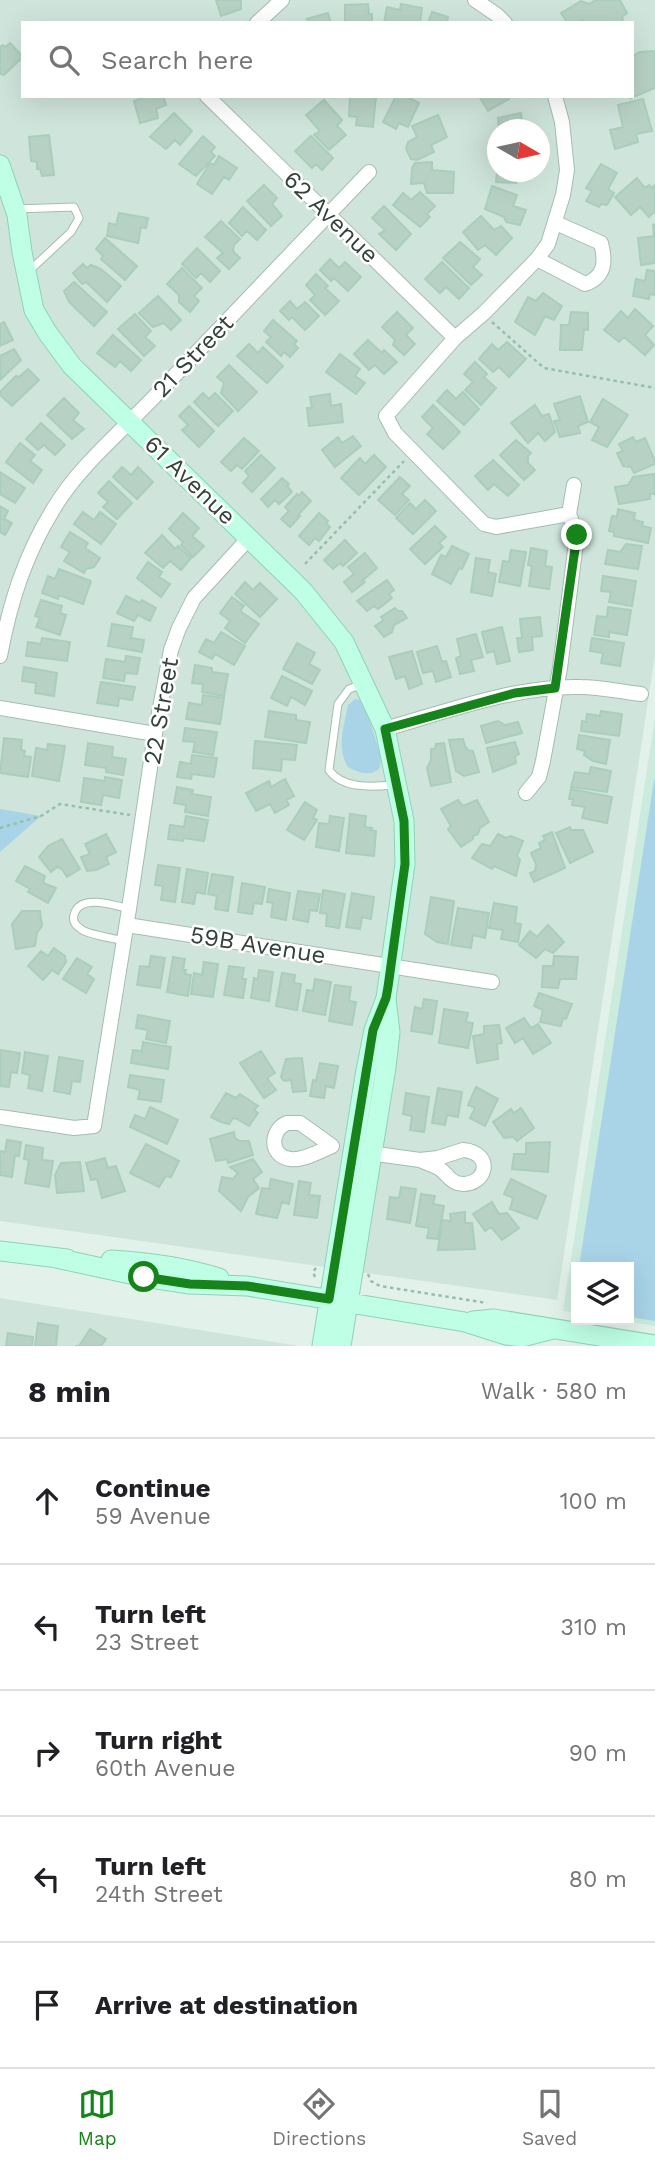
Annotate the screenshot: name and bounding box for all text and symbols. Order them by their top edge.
search box [21,21,634,98]
icon: search [45,41,83,79]
text: Search here [101,45,253,75]
north arrow [487,119,550,182]
street label: 62 Avenue [278,165,384,269]
street label: 21 Street [147,309,239,403]
street label: 61 Avenue [139,430,241,530]
route end [561,519,592,550]
street label: 22 Street [138,655,184,767]
street label: 59B Avenue [188,920,328,970]
route start [128,1261,159,1292]
map controls [571,1262,634,1325]
button: layers [571,1262,634,1325]
text: 8 min [28,1374,111,1409]
text: Walk · 580 m [481,1378,627,1405]
text: Continue [95,1473,211,1503]
icon: ahead [28,1482,66,1520]
text: 100 m [560,1488,627,1515]
text: 59 Avenue [95,1503,211,1530]
text: Turn left [95,1599,206,1629]
icon: left [28,1608,66,1646]
text: 310 m [561,1614,627,1641]
text: 23 Street [95,1629,199,1656]
text: Turn right [95,1725,222,1755]
icon: right [28,1734,66,1772]
text: 90 m [569,1740,627,1767]
text: 60th Avenue [95,1755,235,1782]
text: Turn left [95,1851,206,1881]
icon: left [28,1860,66,1898]
text: 80 m [569,1866,627,1893]
text: 24th Street [95,1881,223,1908]
icon: arrive [28,1986,66,2024]
text: Arrive at destination [95,1990,358,2020]
tab: Map [78,2085,117,2150]
tab: Directions [272,2085,366,2150]
tab: Saved [522,2085,577,2150]

